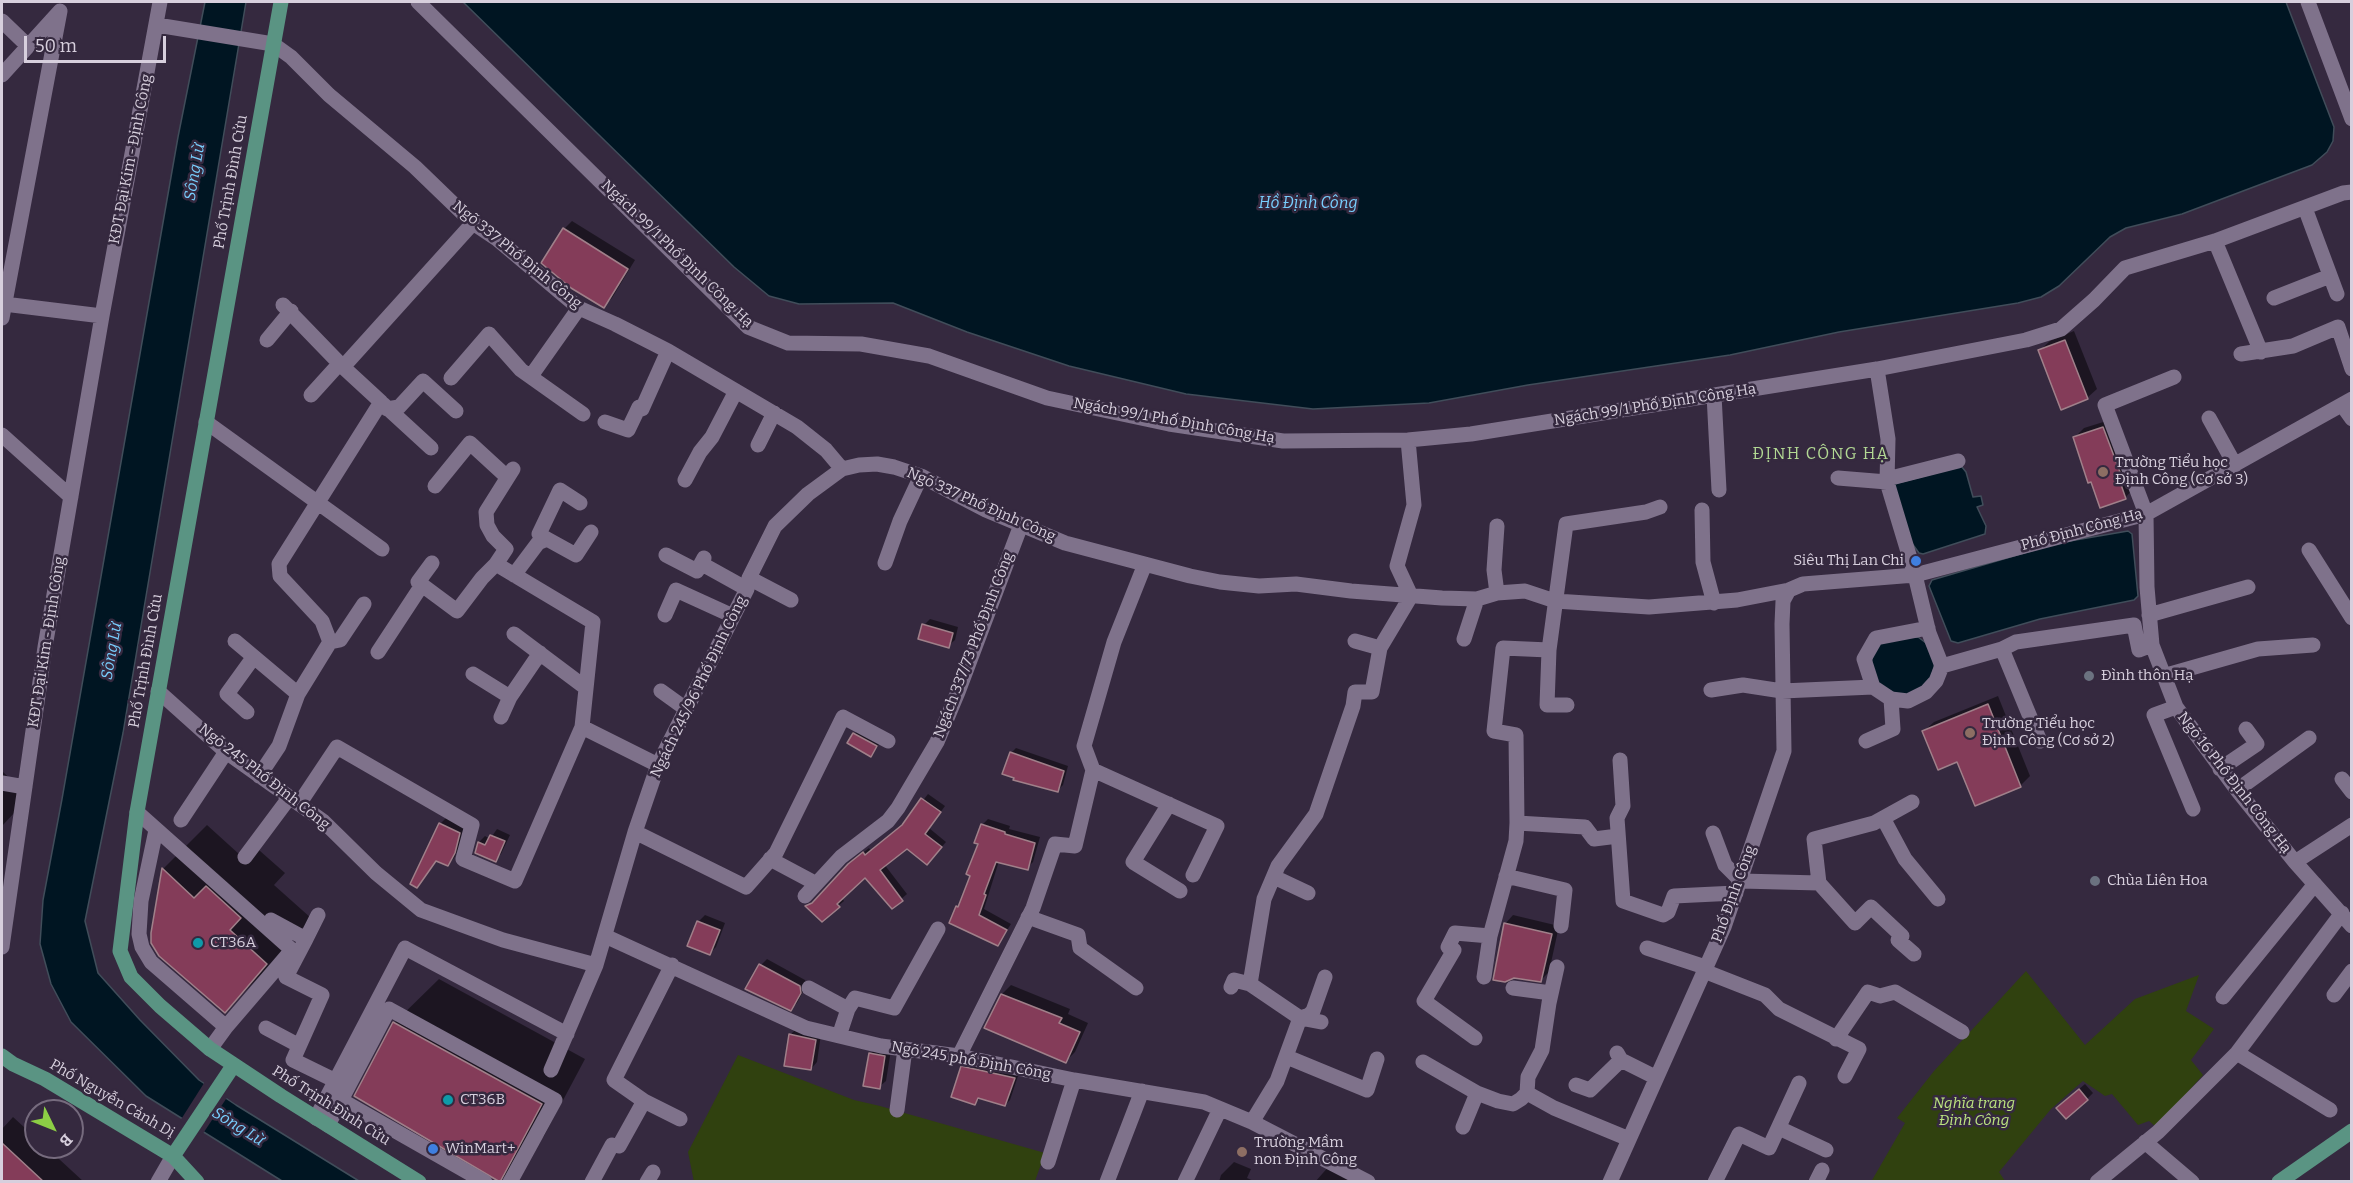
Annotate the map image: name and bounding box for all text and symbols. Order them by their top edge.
scale bar [27,24,170,62]
text: 50 m [35,35,77,57]
street label: KĐT Đại Kim - Định Công [106,72,156,246]
street label: Phố Trịnh Đình Cửu [210,114,252,250]
water label: Sông Lừ [181,142,209,202]
street label: Ngách 99/1 Phố Định Công Hạ [597,177,757,331]
water label: Hồ Định Công [1258,194,1358,214]
street label: Ngõ 337 Phố Định Công [449,197,585,313]
street label: Ngách 99/1 Phố Định Công Hạ [1553,380,1757,430]
street label: Ngách 99/1 Phố Định Công Hạ [1072,394,1276,448]
district label: ĐỊNH CÔNG HẠ [1753,445,1889,465]
place label: Trường Tiểu học Định Công (Cơ sở 3) [2115,454,2248,489]
street label: Ngõ 337 Phố Định Công [904,464,1058,546]
marker: Trường Tiểu học Định Công (Cơ sở 3) [2096,465,2110,479]
street label: Phố Định Công Hạ [2019,505,2145,555]
street label: Ngách 337/73 Phố Định Công [930,549,1018,741]
place label: Siêu Thị Lan Chi [1793,552,1904,570]
marker: Siêu Thị Lan Chi [1909,554,1923,568]
street label: KĐT Đại Kim - Định Công [25,555,69,729]
street label: Phố Trịnh Đình Cửu [125,593,167,729]
street label: Ngách 245/96 Phố Định Công [647,593,751,781]
water label: Sông Lừ [98,621,126,681]
place label: Đình thôn Hạ [2101,667,2193,685]
marker: Đình thôn Hạ [2082,669,2096,683]
street label: Ngõ 16 Phố Định Công Hạ [2173,709,2295,857]
place label: Trường Tiểu học Định Công (Cơ sở 2) [1982,715,2115,750]
street label: Ngõ 245 Phố Định Công [195,720,333,834]
marker: Trường Tiểu học Định Công (Cơ sở 2) [1963,726,1977,740]
street label: Phố Định Công [1708,843,1760,945]
place label: Chùa Liên Hoa [2107,872,2208,890]
marker: Chùa Liên Hoa [2088,874,2102,888]
place label: CT36A [210,934,256,952]
marker: CT36A [191,936,205,950]
street label: Ngõ 245 phố Định Công [890,1038,1052,1084]
street label: Phố Nguyễn Cảnh Dị [46,1056,178,1142]
street label: Phố Trịnh Đình Cửu [269,1062,393,1150]
place label: CT36B [460,1091,505,1109]
marker: CT36B [441,1093,455,1107]
park label: Nghĩa trang Định Công [1933,1095,2015,1130]
north arrow [24,1099,84,1159]
water label: Sông Lừ [208,1104,268,1150]
text: B [56,1130,77,1151]
place label: Trường Mầm non Định Công [1254,1134,1357,1169]
place label: WinMart+ [445,1140,516,1158]
marker: WinMart+ [426,1142,440,1156]
marker: Trường Mầm non Định Công [1235,1145,1249,1159]

